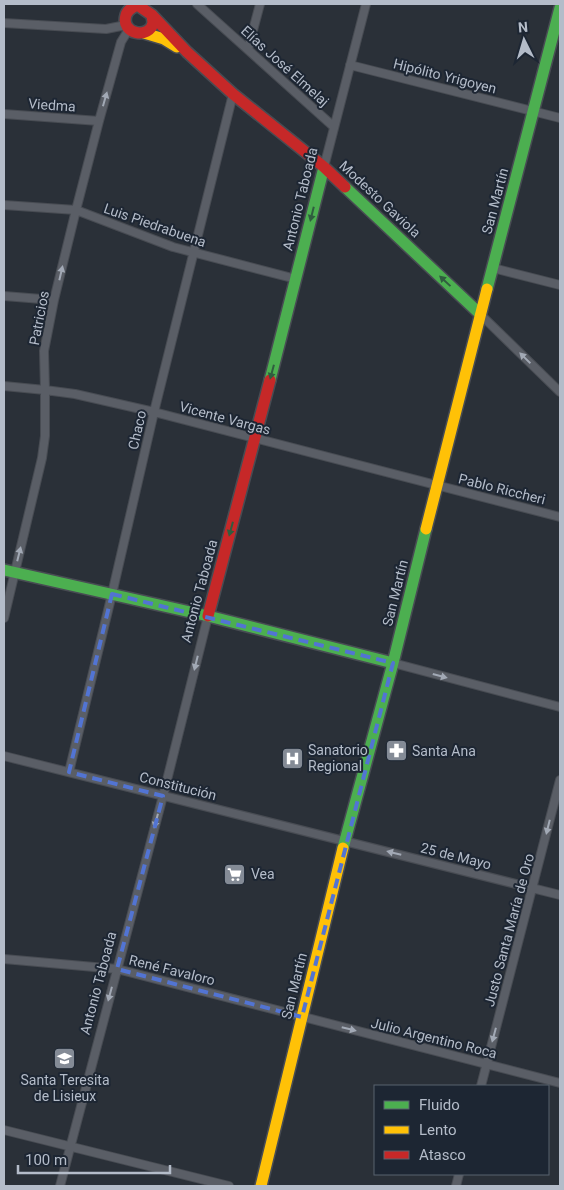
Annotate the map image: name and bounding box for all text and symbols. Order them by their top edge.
north arrow [499,15,549,65]
text: N [517,19,528,35]
street label: Elías José Elmelaj [238,22,332,110]
street label: Hipólito Yrigoyen [392,55,498,97]
one-way arrow [102,91,110,106]
street label: Viedma [28,95,76,115]
street label: Antonio Taboada [279,146,321,252]
street label: Modesto Gaviola [336,157,424,241]
street label: San Martín [478,166,512,236]
street label: Luis Piedrabuena [102,200,208,250]
one-way arrow [308,207,316,222]
one-way arrow [57,266,65,281]
one-way arrow [439,275,451,287]
street label: Patricios [26,289,52,347]
one-way arrow [520,352,532,364]
one-way arrow [268,364,276,379]
street label: Vicente Vargas [178,398,272,438]
street label: Chaco [125,409,149,451]
street label: Pablo Riccheri [457,470,547,508]
one-way arrow [227,521,235,536]
street label: Antonio Taboada [178,538,220,644]
one-way arrow [15,546,23,561]
street label: San Martín [379,558,411,628]
one-way arrow [192,656,200,671]
one-way arrow [432,672,447,680]
pharmacy icon: Santa Ana [384,739,408,763]
place label: Sanatorio Regional [308,742,368,774]
place label: Santa Ana [412,743,476,759]
hospital icon: Sanatorio Regional [280,746,304,770]
street label: Constitución [138,769,218,803]
one-way arrow [152,813,160,828]
one-way arrow [544,819,552,834]
street label: 25 de Mayo [419,839,493,873]
one-way arrow [387,849,402,857]
street label: Justo Santa María de Oro [481,852,537,1008]
supermarket icon: Vea [223,862,247,886]
place label: Vea [251,866,275,882]
street label: Antonio Taboada [77,930,119,1036]
street label: San Martín [278,951,310,1021]
street label: René Favaloro [127,952,217,988]
one-way arrow [106,987,114,1002]
street label: Julio Argentino Roca [369,1015,499,1061]
one-way arrow [342,1025,357,1033]
one-way arrow [490,1027,498,1042]
school or university icon: Santa Teresita de Lisieux [53,1046,77,1070]
place label: Santa Teresita de Lisieux [20,1072,110,1104]
legend [374,1085,549,1175]
text: Fluido [419,1096,460,1114]
text: Lento [419,1121,457,1139]
scale bar [18,1142,170,1174]
text: Atasco [419,1146,466,1164]
text: 100 m [25,1151,67,1169]

